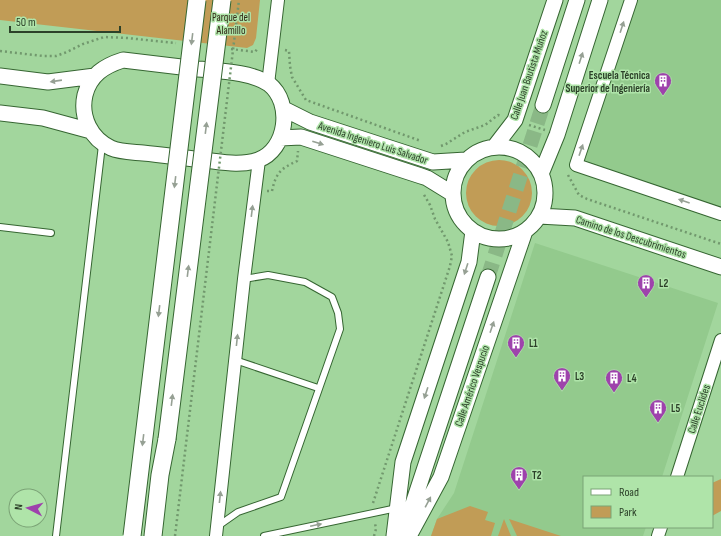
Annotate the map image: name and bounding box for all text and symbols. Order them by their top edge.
scale bar [10,8,120,34]
park label: Parque del Alamillo [212,11,250,37]
text: 50 m [16,15,36,30]
one-way arrow [619,20,625,32]
street label: Calle Juan Bautista Muñoz [508,28,550,121]
one-way arrow [189,33,195,45]
one-way arrow [578,52,584,64]
place label: Escuela Técnica Superior de Ingeniería [565,69,651,95]
building icon: Escuela Técnica Superior de Ingeniería [653,71,673,96]
one-way arrow [50,78,62,84]
street label: Avenida Ingeniero Luis Salvador [315,119,430,167]
one-way arrow [203,122,209,134]
one-way arrow [313,140,325,146]
one-way arrow [578,144,584,156]
one-way arrow [171,176,178,188]
one-way arrow [678,198,690,204]
one-way arrow [249,205,255,217]
street label: Camino de los Descubrimientos [574,213,688,261]
one-way arrow [463,264,469,276]
one-way arrow [185,265,191,277]
building icon: L2 [636,273,656,298]
place label: L2 [659,277,668,290]
one-way arrow [156,305,162,317]
one-way arrow [489,321,495,333]
building icon: L1 [506,333,526,358]
one-way arrow [234,334,240,346]
place label: L1 [529,337,538,350]
street label: Calle Américo Vespucio [452,343,492,428]
building icon: L3 [552,366,572,391]
building icon: L4 [604,368,624,393]
place label: L3 [575,370,584,383]
place label: L4 [627,372,637,385]
street label: Calle Euclides [685,383,713,435]
one-way arrow [423,387,429,399]
one-way arrow [169,394,175,406]
building icon: L5 [648,398,668,423]
place label: L5 [671,402,680,415]
one-way arrow [140,434,146,446]
building icon: T2 [509,465,529,490]
place label: T2 [532,469,542,482]
legend [583,476,713,528]
text: Road [619,485,639,500]
north arrow [8,488,48,528]
one-way arrow [217,491,223,503]
one-way arrow [424,496,431,507]
text: N [12,503,25,511]
text: Park [619,505,637,520]
one-way arrow [309,522,322,528]

